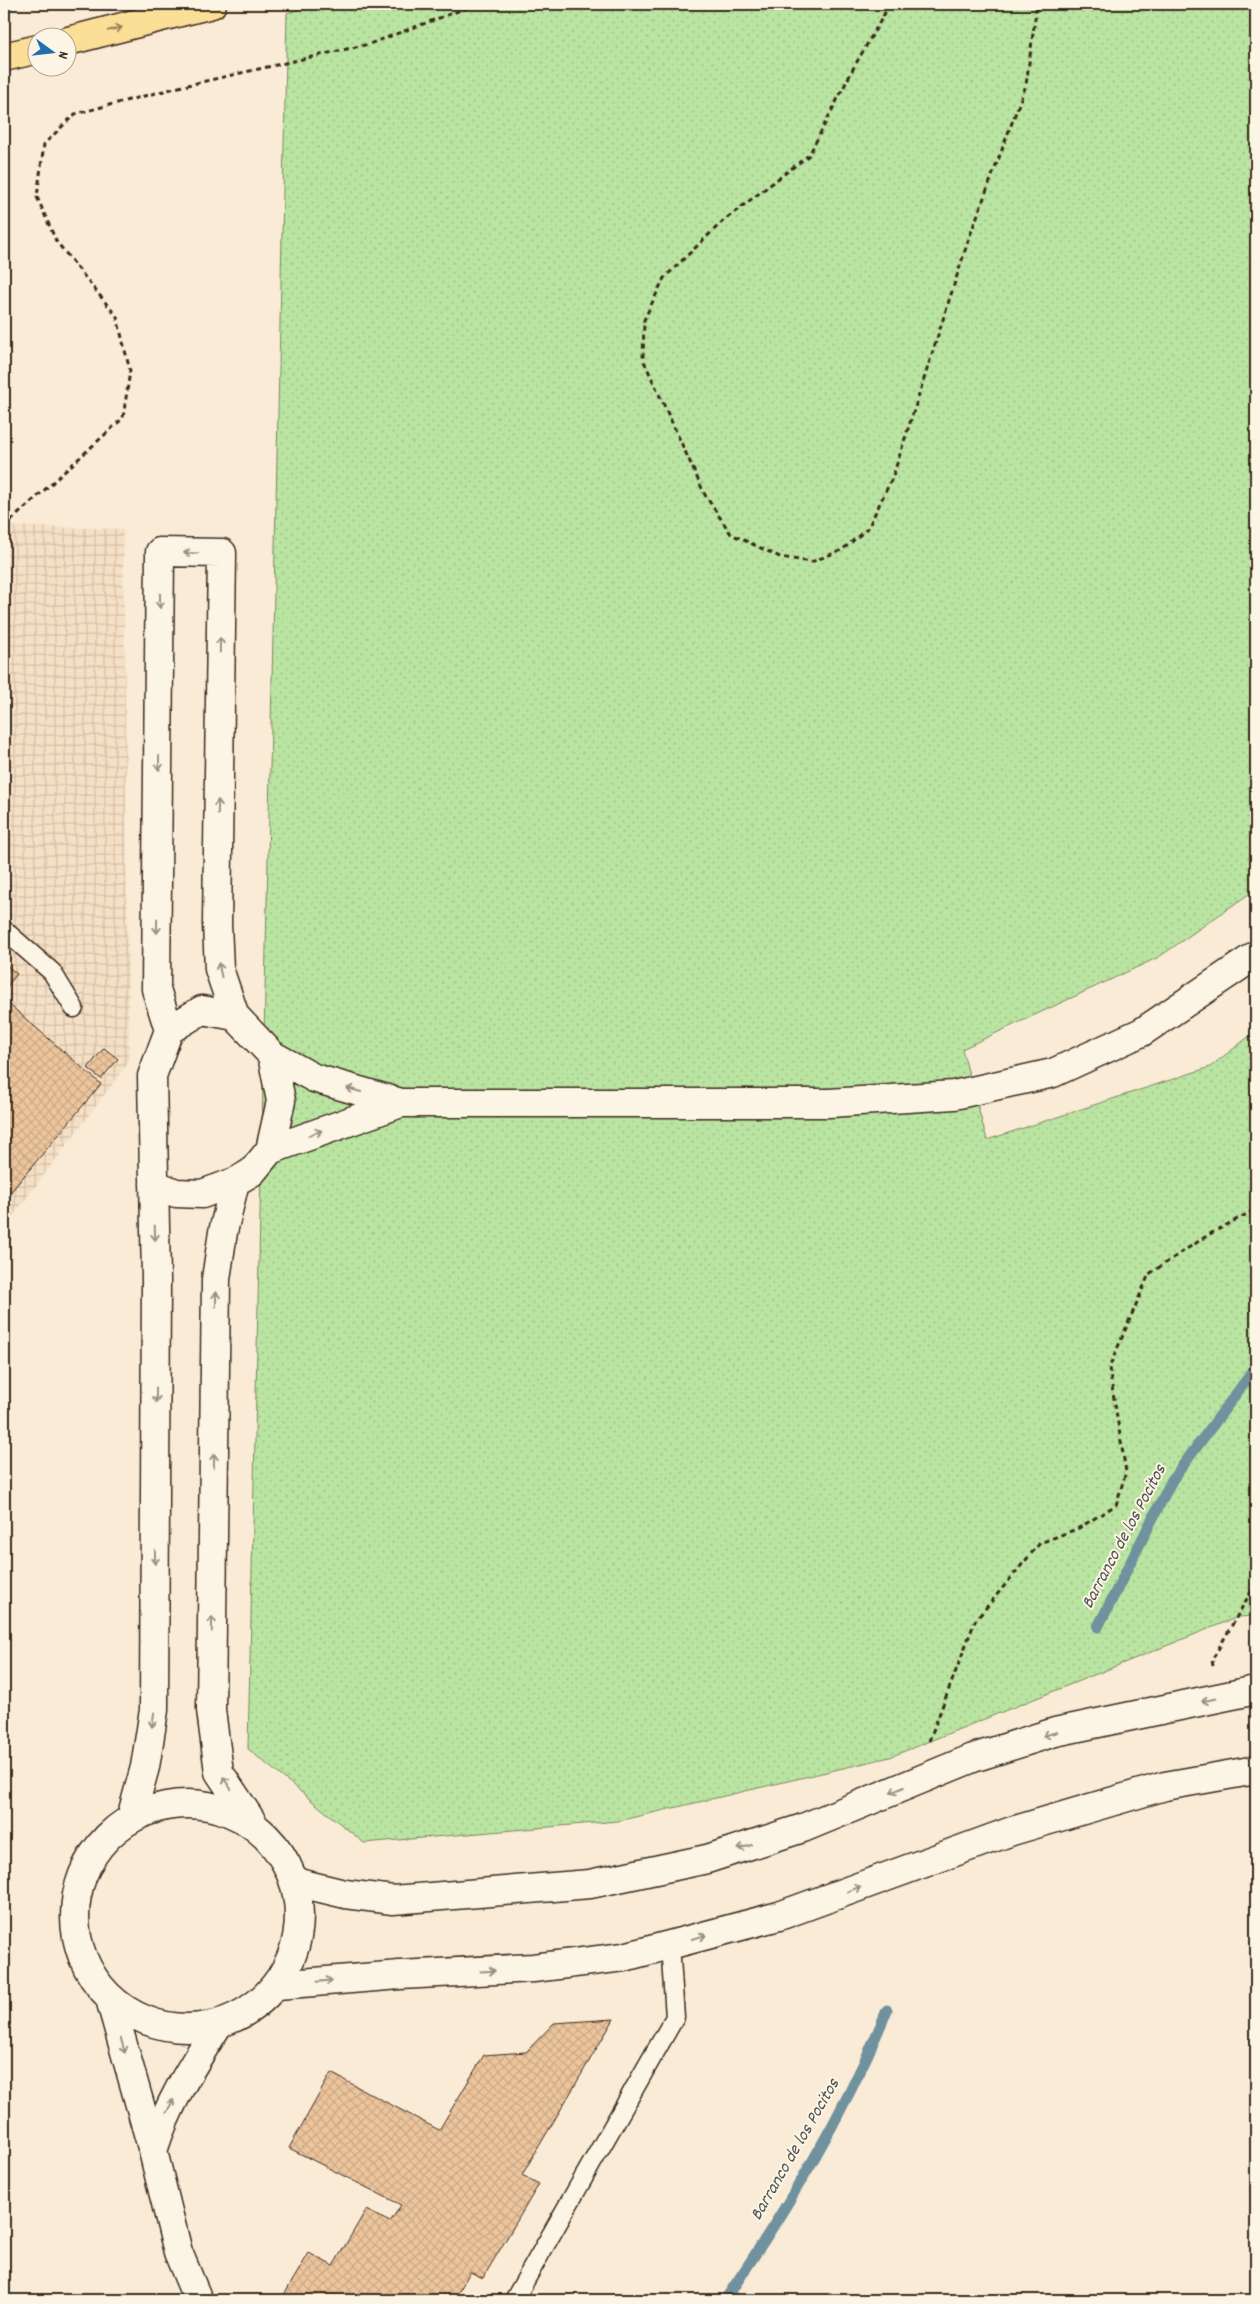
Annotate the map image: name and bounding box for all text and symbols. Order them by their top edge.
one-way arrow [106,24,122,34]
north arrow [28,28,78,78]
text: N [52,49,73,61]
one-way arrow [183,548,199,557]
one-way arrow [155,592,165,609]
one-way arrow [216,637,225,653]
one-way arrow [154,755,164,771]
one-way arrow [213,800,223,816]
one-way arrow [153,918,162,934]
one-way arrow [215,962,224,978]
one-way arrow [347,1085,363,1095]
one-way arrow [307,1128,322,1137]
one-way arrow [150,1224,160,1240]
one-way arrow [211,1291,221,1307]
one-way arrow [151,1386,161,1403]
one-way arrow [209,1453,219,1470]
water label: Barranco de los Pocitos [1076,1460,1174,1613]
one-way arrow [150,1549,160,1565]
one-way arrow [207,1616,217,1632]
one-way arrow [1201,1696,1217,1705]
one-way arrow [147,1712,157,1728]
one-way arrow [1042,1730,1058,1740]
one-way arrow [222,1777,232,1791]
one-way arrow [890,1786,905,1795]
one-way arrow [738,1843,754,1852]
one-way arrow [846,1884,862,1893]
one-way arrow [691,1931,707,1941]
one-way arrow [479,1966,495,1975]
one-way arrow [317,1976,333,1986]
one-way arrow [119,2038,129,2054]
water label: Barranco de los Pocitos [745,2074,847,2225]
one-way arrow [166,2099,175,2114]

